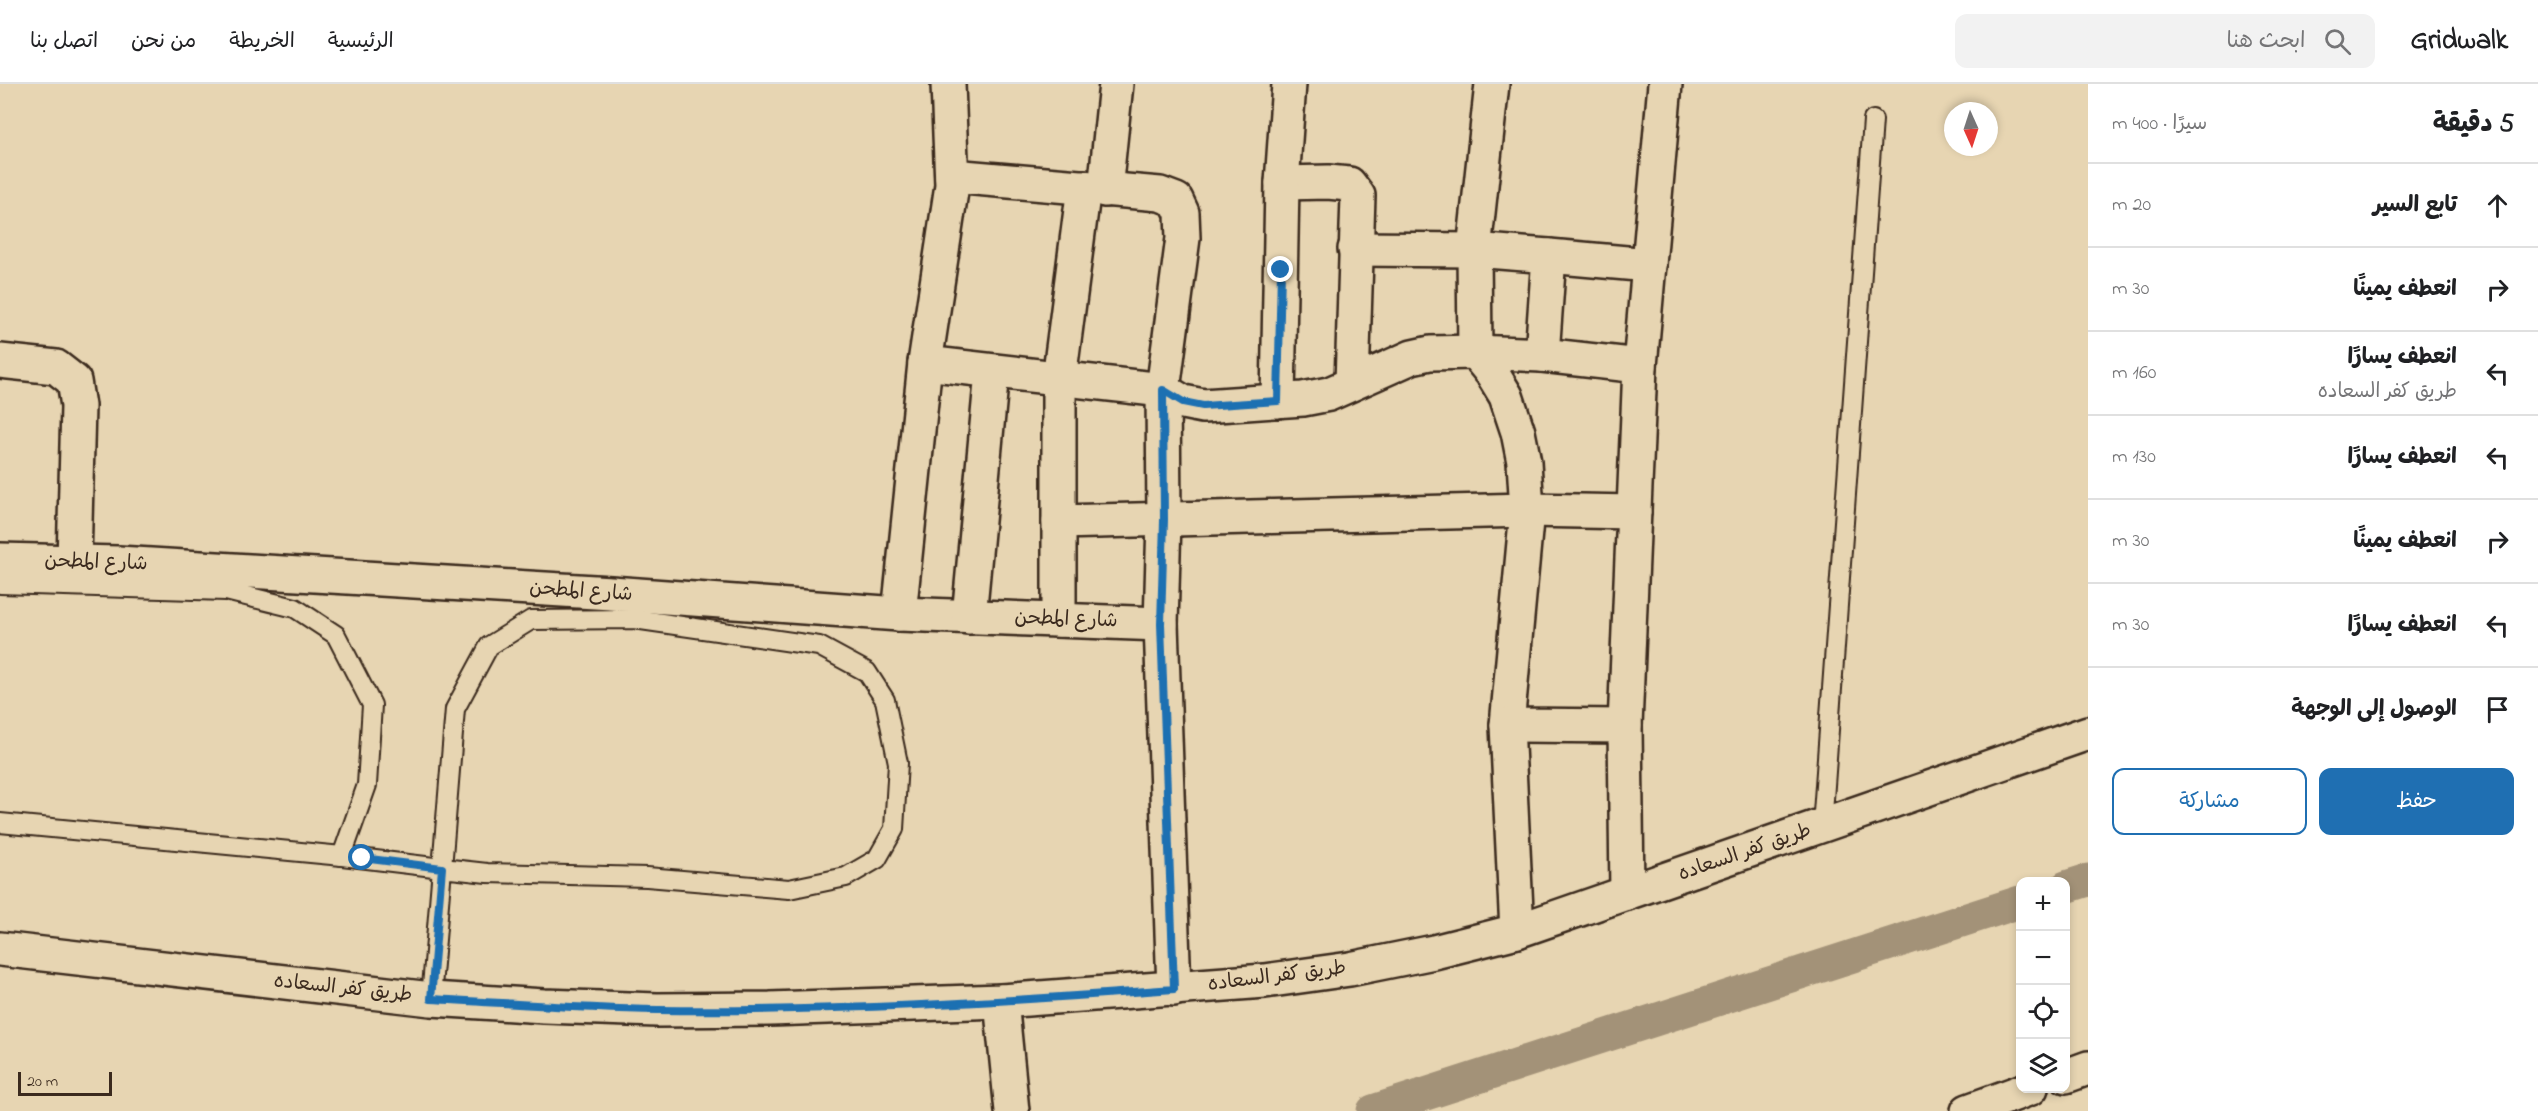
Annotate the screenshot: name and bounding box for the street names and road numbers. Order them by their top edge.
street label: شارع المطحن [44,547,148,579]
street label: شارع المطحن [528,574,634,610]
street label: شارع المطحن [1014,604,1118,636]
street label: طريق كفر السعاده [1674,817,1816,889]
street label: طريق كفر السعاده [1206,954,1348,1000]
street label: طريق كفر السعاده [272,967,414,1011]

